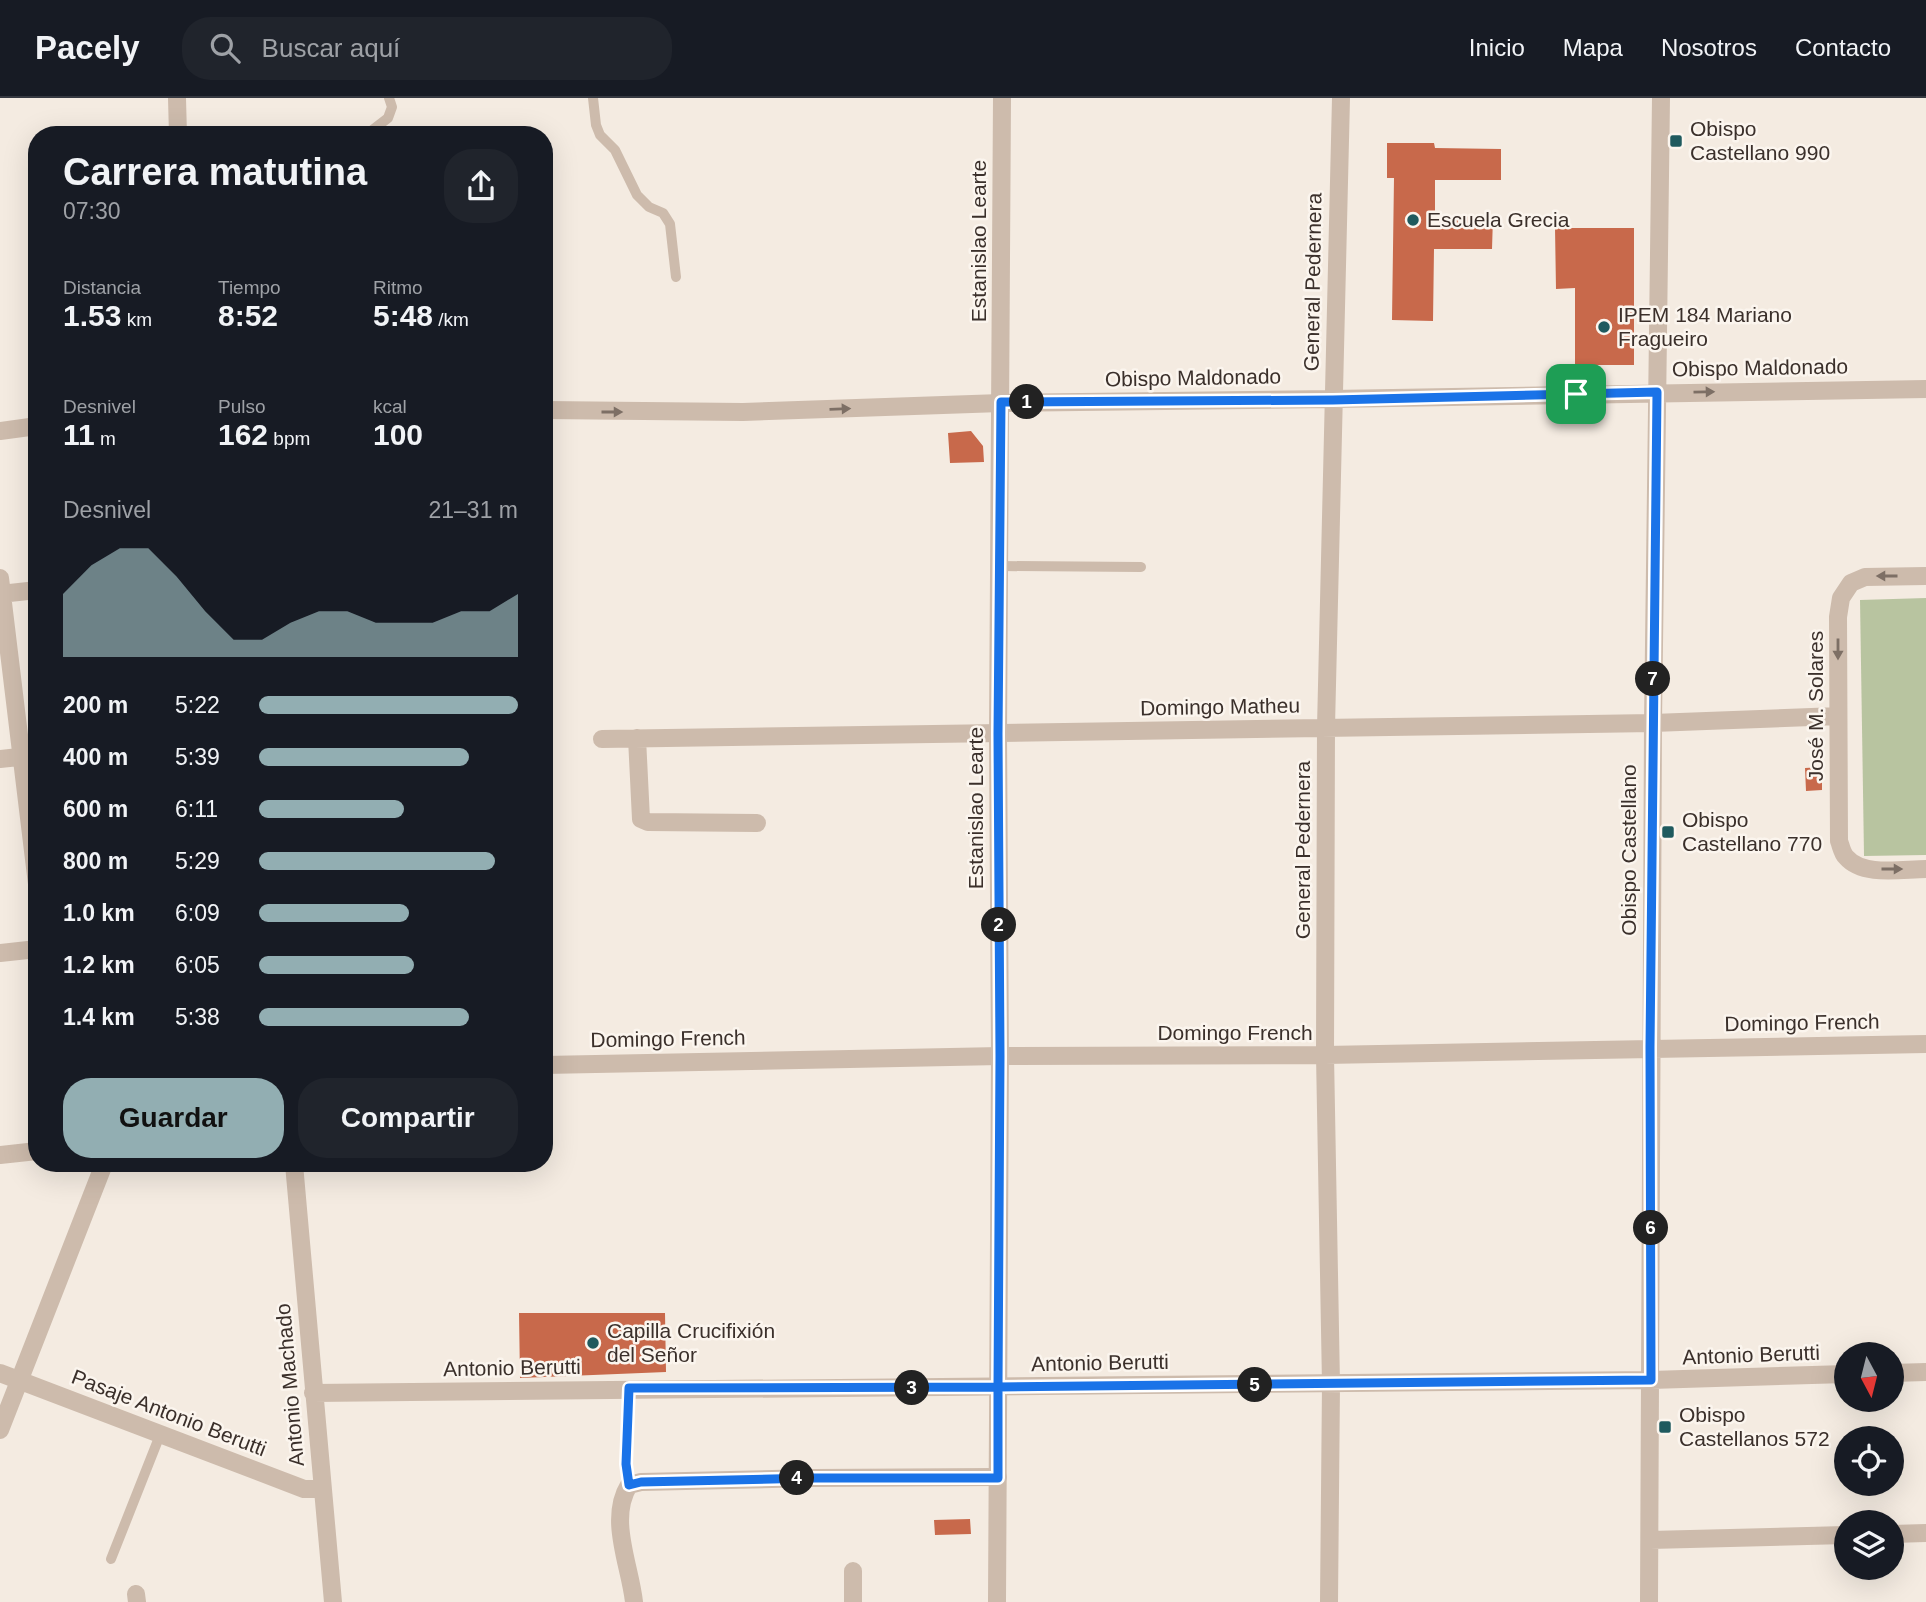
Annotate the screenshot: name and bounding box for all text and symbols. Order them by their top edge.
search box [182,17,672,80]
text: Pacely [35,29,140,66]
icon: search [206,29,244,67]
text: Buscar aquí [262,33,400,63]
text: Inicio [1469,34,1525,61]
text: Mapa [1563,34,1623,61]
text: Nosotros [1661,34,1757,61]
text: Contacto [1795,34,1891,61]
place label: Obispo Castellano 990 [1690,117,1830,164]
marker: Obispo Castellano 990 [1668,133,1684,149]
button: share [444,149,518,223]
text: Carrera matutina [63,151,367,193]
street label: Estanislao Learte [967,160,990,322]
street label: General Pedernera [1299,192,1326,371]
text: 07:30 [63,198,121,224]
place label: Escuela Grecia [1427,208,1570,231]
marker: Escuela Grecia [1405,212,1421,228]
text: Distancia [63,277,141,298]
text: Tiempo [218,277,281,298]
text: Ritmo [373,277,423,298]
text: 1.53 [63,299,121,332]
text: 8:52 [218,299,278,332]
text: 5:48 [373,299,433,332]
place label: IPEM 184 Mariano Fragueiro [1618,303,1792,350]
text: km [121,309,152,330]
text: /km [433,309,469,330]
marker: IPEM 184 Mariano Fragueiro [1596,319,1612,335]
street label: Obispo Maldonado [1672,354,1848,381]
street label: Obispo Maldonado [1105,364,1281,391]
pin [1546,364,1606,424]
icon: arrive [1557,375,1595,413]
pin: 1 [1010,384,1044,420]
one-way arrow [1693,386,1715,397]
text: 1 [1021,391,1032,412]
text: Desnivel [63,396,136,417]
text: Pulso [218,396,266,417]
text: kcal [373,396,407,417]
one-way arrow [829,404,851,415]
one-way arrow [602,406,624,418]
text: 11 [63,418,95,451]
text: 162 [218,418,268,451]
text: 100 [373,418,423,451]
text: m [95,428,116,449]
text: bpm [268,428,310,449]
text: Desnivel [63,497,151,523]
text: 21–31 m [428,497,518,523]
one-way arrow [1876,570,1898,582]
street label: José M. Solares [1804,631,1827,781]
one-way arrow [1832,638,1844,660]
pin: 7 [1636,662,1670,696]
text: 7 [1647,668,1658,689]
text: 200 m [63,692,128,718]
text: 5:22 [175,692,220,718]
street label: Domingo Matheu [1140,694,1300,719]
street label: Estanislao Learte [964,727,987,889]
text: 400 m [63,744,128,770]
text: 5:39 [175,744,220,770]
street label: General Pedernera [1291,760,1314,939]
street label: Obispo Castellano [1617,764,1640,936]
text: 600 m [63,796,128,822]
text: 6:11 [175,796,218,822]
place label: Obispo Castellano 770 [1682,808,1822,855]
marker: Obispo Castellano 770 [1660,824,1676,840]
text: 800 m [63,848,128,874]
text: 5:29 [175,848,220,874]
one-way arrow [1881,863,1903,875]
text: 1.0 km [63,900,135,926]
text: 6:09 [175,900,220,926]
pin: 2 [982,908,1016,942]
text: 2 [993,914,1004,935]
text: 1.2 km [63,952,135,978]
text: 6:05 [175,952,220,978]
text: 1.4 km [63,1004,135,1030]
text: 5:38 [175,1004,220,1030]
street label: Domingo French [1724,1010,1880,1035]
street label: Domingo French [1157,1021,1313,1044]
street label: Domingo French [590,1026,746,1051]
button: Guardar [63,1078,284,1158]
button: Compartir [298,1078,518,1158]
pin: 6 [1634,1210,1668,1246]
text: 6 [1645,1217,1656,1238]
street label: Antonio Machado [271,1303,308,1467]
place label: Capilla Crucifixión del Señor [607,1319,775,1366]
marker: Capilla Crucifixión del Señor [585,1335,601,1351]
street label: Antonio Berutti [1682,1341,1820,1368]
north arrow [1834,1342,1904,1412]
map controls [1834,1342,1904,1580]
street label: Antonio Berutti [1031,1350,1169,1375]
street label: Antonio Berutti [443,1355,581,1380]
street label: Pasaje Antonio Berutti [69,1365,270,1460]
pin: 5 [1238,1368,1272,1402]
pin: 3 [894,1370,930,1406]
text: 5 [1249,1374,1260,1395]
text: 3 [906,1377,917,1398]
place label: Obispo Castellanos 572 [1679,1403,1830,1450]
marker: Obispo Castellanos 572 [1657,1419,1673,1435]
button: locate [1834,1426,1904,1496]
pin: 4 [780,1460,814,1496]
text: 4 [791,1467,802,1488]
button: layers [1834,1510,1904,1580]

